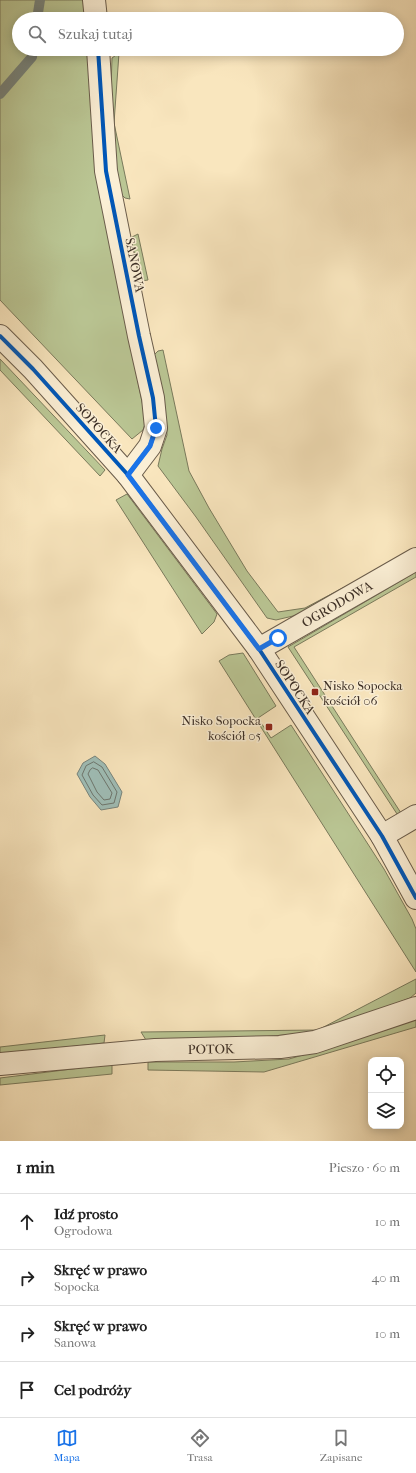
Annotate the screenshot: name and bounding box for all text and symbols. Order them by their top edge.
search box [12,12,404,56]
icon: search [26,23,48,45]
text: Szukaj tutaj [58,25,132,43]
street label: SANOWA [122,236,148,294]
street label: SOPOCKA [73,400,126,456]
route end [147,419,165,437]
street label: OGRODOWA [299,577,375,630]
route start [269,629,287,647]
street label: SOPOCKA [272,657,318,717]
place label: Nisko Sopocka kościół 06 [323,678,404,708]
marker: Nisko Sopocka kościół 06 [310,687,320,697]
place label: Nisko Sopocka kościół 05 [181,713,262,743]
marker: Nisko Sopocka kościół 05 [264,722,274,732]
street label: POTOK [188,1041,235,1057]
map controls [368,1057,404,1129]
button: locate [368,1057,404,1093]
button: layers [368,1093,404,1129]
text: 1 min [16,1157,55,1177]
text: Pieszo · 60 m [329,1160,400,1175]
text: Idź prosto [54,1205,118,1223]
icon: ahead [16,1211,38,1233]
text: 10 m [375,1214,400,1229]
text: Ogrodowa [54,1223,112,1238]
text: Skręć w prawo [54,1261,147,1279]
icon: right [16,1267,38,1289]
text: 40 m [372,1270,400,1285]
text: Sopocka [54,1279,99,1294]
text: Skręć w prawo [54,1317,147,1335]
icon: right [16,1323,38,1345]
text: 10 m [375,1326,400,1341]
text: Sanowa [54,1335,96,1350]
icon: arrive [16,1379,38,1401]
text: Cel podróży [54,1381,131,1399]
tab: Mapa [54,1427,80,1464]
tab: Trasa [187,1427,213,1464]
tab: Zapisane [320,1427,362,1464]

